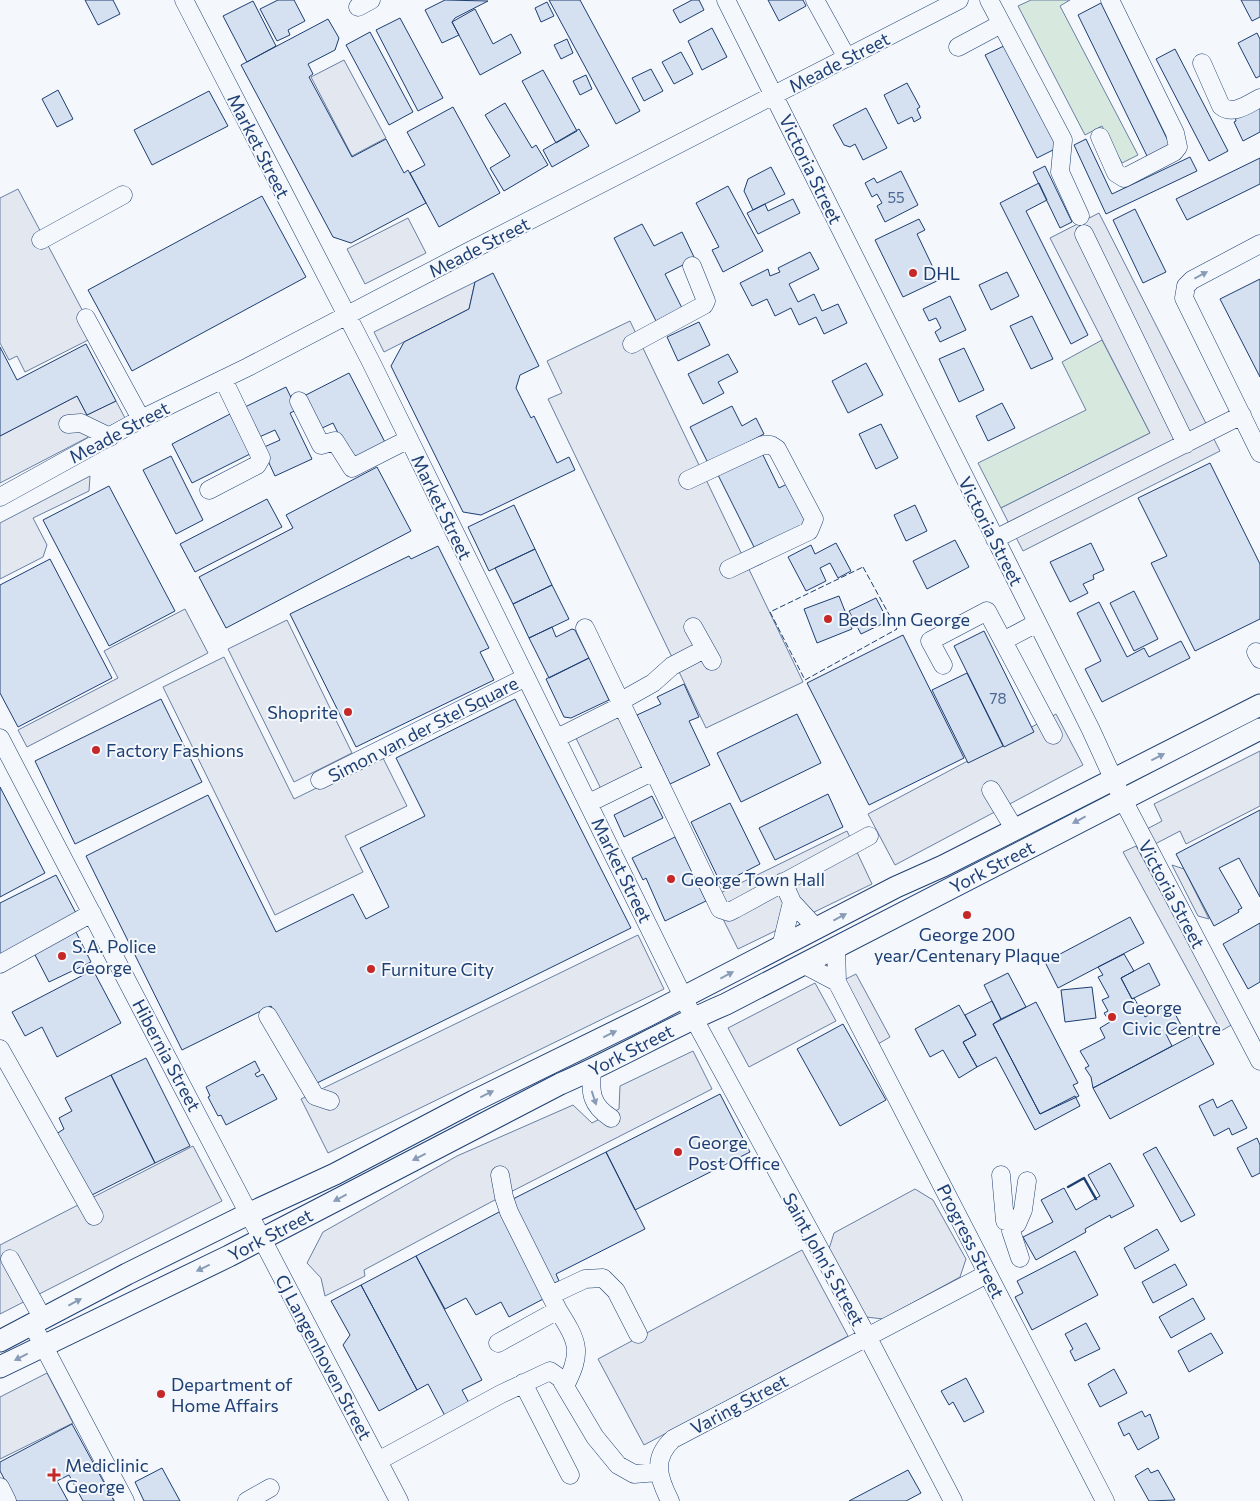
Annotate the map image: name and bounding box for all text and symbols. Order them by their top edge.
street label: Meade Street [785,27,893,97]
street label: Market Street [223,90,295,202]
street label: Victoria Street [775,110,847,228]
house number: 55 [887,188,905,206]
street label: Meade Street [425,212,533,282]
place label: DHL [923,262,960,284]
marker: DHL [907,267,919,279]
one-way arrow [1194,271,1209,279]
street label: Meade Street [65,396,173,468]
street label: Market Street [407,451,477,563]
street label: Victoria Street [954,473,1028,589]
place label: Beds Inn George [838,608,970,630]
marker: Beds Inn George [822,613,834,625]
street label: Simon van der Stel Square [324,671,522,787]
house number: 78 [990,689,1006,707]
place label: Shoprite [267,701,338,723]
marker: Shoprite [342,706,354,718]
place label: Factory Fashions [106,739,244,761]
marker: Factory Fashions [90,744,102,756]
one-way arrow [1151,753,1165,761]
street label: Market Street [587,814,657,926]
one-way arrow [1072,816,1086,825]
street label: York Street [946,836,1038,898]
street label: Victoria Street [1134,836,1210,952]
place label: George Town Hall [681,868,825,890]
marker: George Town Hall [665,873,677,885]
marker: George 200 year/Centenary Plaque [961,909,973,921]
one-way arrow [833,913,848,921]
place label: George 200 year/Centenary Plaque [874,923,1060,966]
place label: S.A. Police George [72,935,156,978]
marker: S.A. Police George [56,950,68,962]
place label: Furniture City [381,958,494,980]
marker: Furniture City [365,963,377,975]
one-way arrow [720,971,734,979]
street label: Hibernia Street [128,995,206,1115]
place label: George Civic Centre [1122,996,1221,1039]
marker: George Civic Centre [1106,1011,1118,1023]
street label: York Street [585,1019,677,1081]
one-way arrow [602,1030,617,1038]
one-way arrow [479,1090,494,1099]
one-way arrow [591,1090,598,1105]
place label: George Post Office [688,1131,780,1174]
marker: George Post Office [672,1146,684,1158]
one-way arrow [412,1153,426,1161]
street label: Progress Street [933,1180,1009,1302]
street label: Saint John's Street [778,1189,870,1329]
one-way arrow [333,1194,348,1202]
street label: York Street [224,1204,316,1266]
one-way arrow [196,1265,210,1273]
street label: CJ Langenhoven Street [271,1271,377,1443]
one-way arrow [68,1297,82,1306]
one-way arrow [14,1353,28,1361]
street label: Varing Street [687,1369,791,1439]
place label: Department of Home Affairs [171,1373,293,1416]
marker: Department of Home Affairs [155,1388,167,1400]
place label: Mediclinic George [65,1454,149,1497]
marker: Mediclinic George [47,1468,61,1482]

